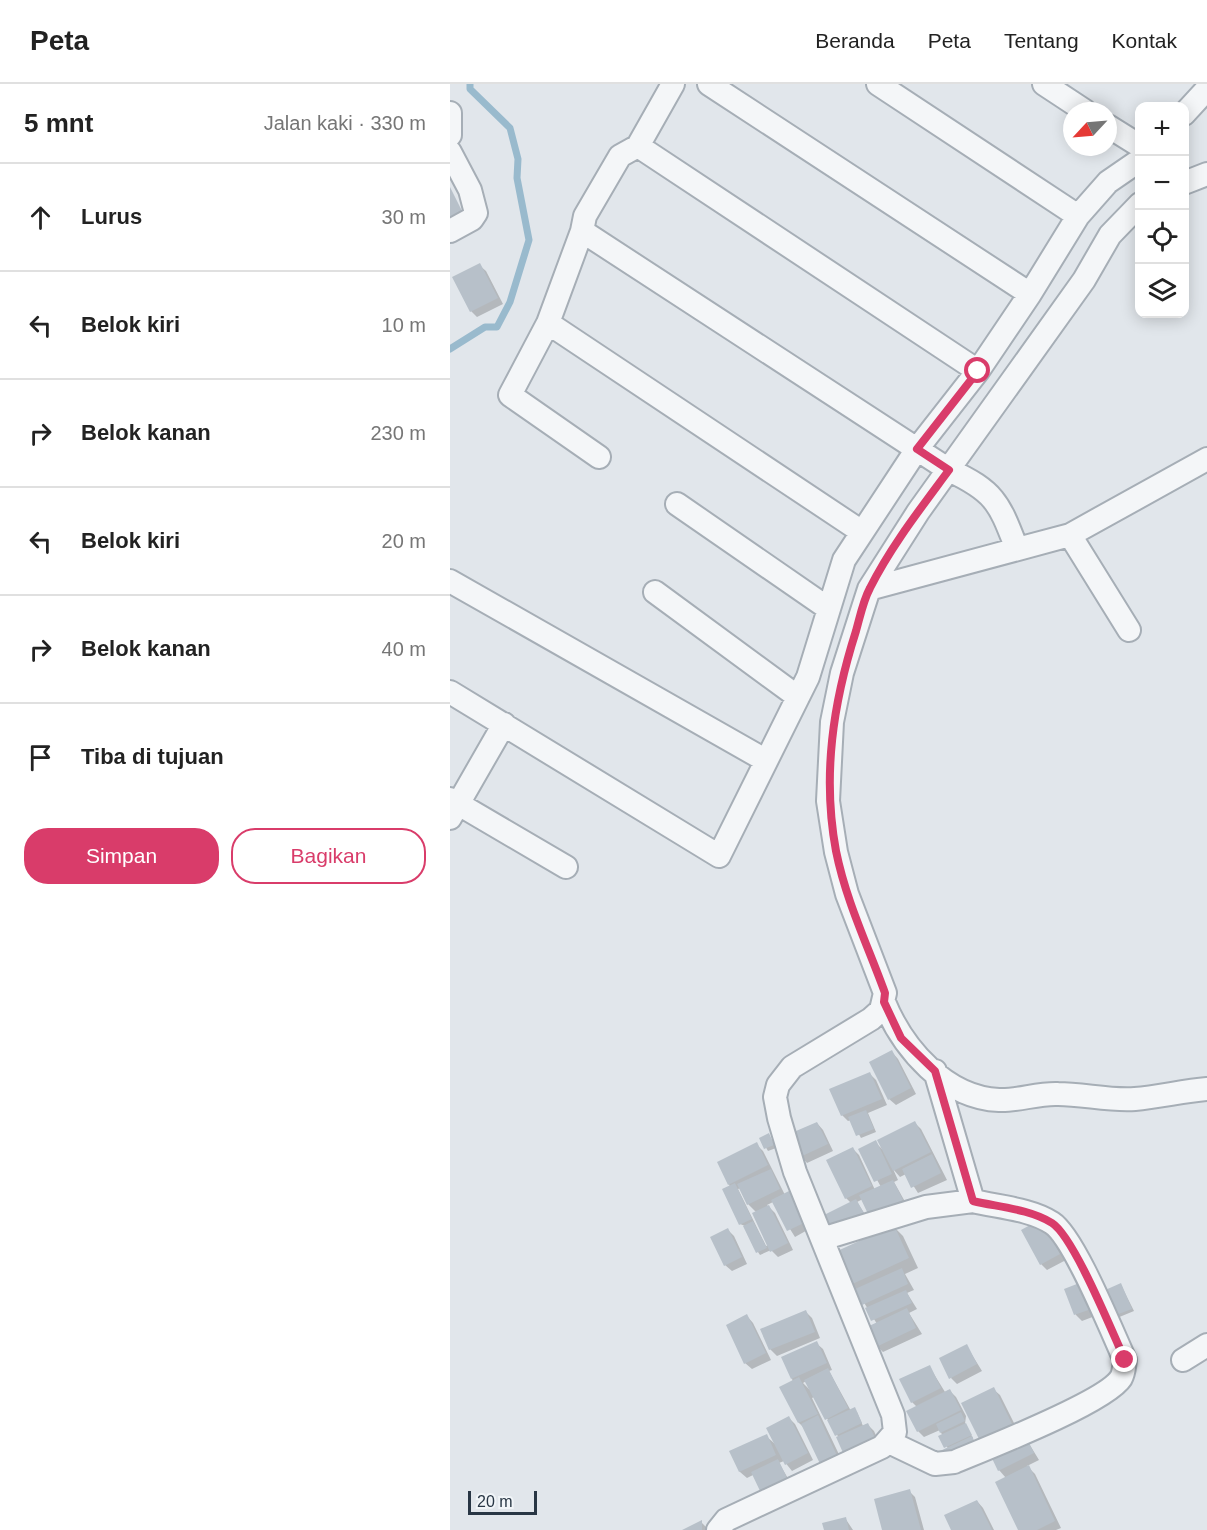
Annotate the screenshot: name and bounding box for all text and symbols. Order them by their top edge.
text: Peta [30,25,89,56]
text: Beranda [815,29,895,52]
text: Peta [928,29,971,52]
text: Tentang [1004,29,1079,52]
text: Kontak [1112,29,1177,52]
north arrow [1063,102,1117,156]
map controls [1135,102,1189,318]
button: + [1135,102,1189,156]
text: 5 mnt [24,108,93,138]
text: Jalan kaki · 330 m [264,112,426,134]
button: − [1135,156,1189,210]
icon: ahead [24,201,57,234]
text: Lurus [81,204,142,229]
text: 30 m [382,206,426,228]
button: locate [1135,210,1189,264]
button: layers [1135,264,1189,318]
icon: left [24,309,57,342]
text: Belok kiri [81,312,180,337]
text: 10 m [382,314,426,336]
route start [964,357,990,383]
icon: right [24,417,57,450]
text: Belok kanan [81,420,211,445]
text: 230 m [370,422,426,444]
icon: left [24,525,57,558]
text: Belok kiri [81,528,180,553]
text: 20 m [382,530,426,552]
icon: right [24,633,57,666]
text: Belok kanan [81,636,211,661]
text: 40 m [382,638,426,660]
icon: arrive [24,741,57,774]
text: Tiba di tujuan [81,744,224,769]
button: Simpan [24,828,219,884]
button: Bagikan [231,828,426,884]
route end [1111,1346,1137,1372]
scale bar [468,1488,537,1516]
text: 20 m [477,1493,513,1510]

